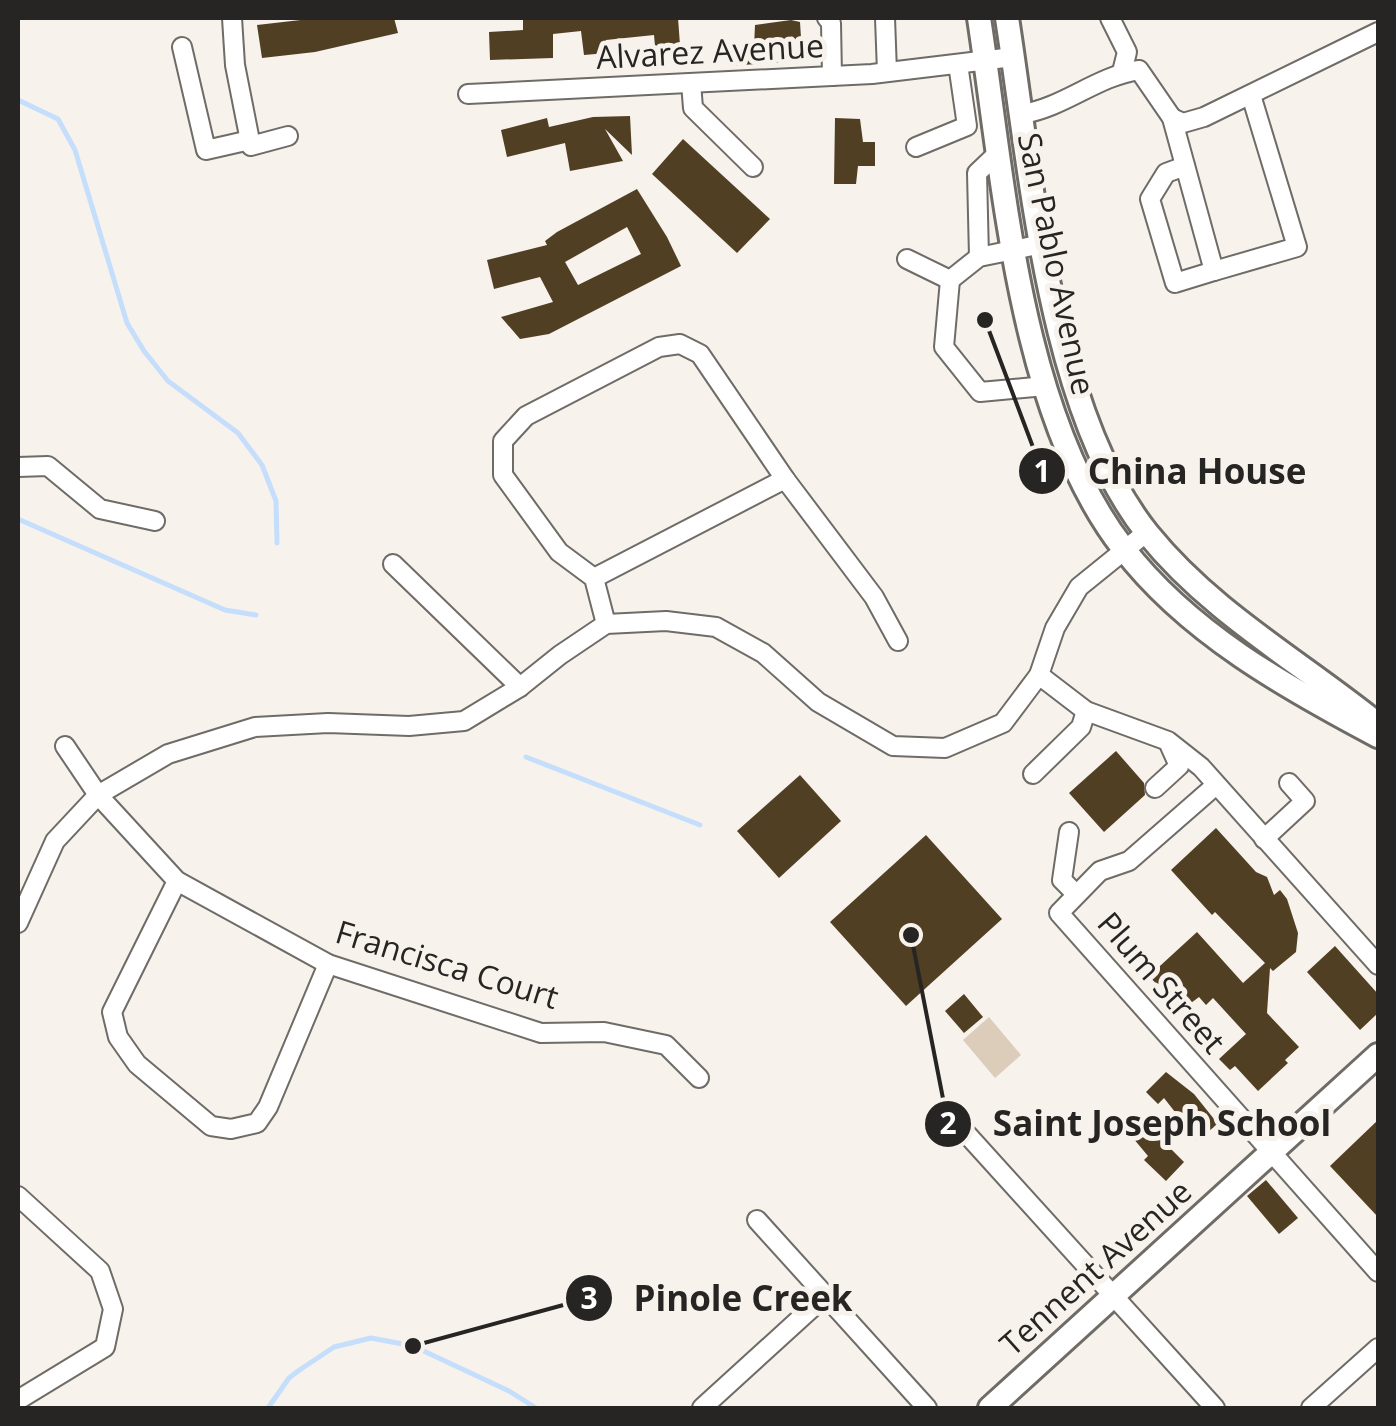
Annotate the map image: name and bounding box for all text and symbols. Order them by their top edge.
street label: Alvarez Avenue [595,23,825,78]
street label: San Pablo Avenue [1009,129,1106,399]
callout: China House [1017,439,1326,504]
text: China House [1088,447,1306,494]
text: 1 [1033,450,1051,491]
street label: Plum Street [1089,902,1236,1062]
street label: Francisca Court [331,909,564,1018]
callout: Saint Joseph School [923,1091,1351,1156]
text: Saint Joseph School [993,1099,1331,1146]
text: 2 [939,1102,957,1143]
street label: Tennent Avenue [990,1169,1200,1364]
callout: Pinole Creek [564,1266,873,1331]
text: Pinole Creek [633,1274,853,1321]
text: 3 [580,1277,598,1318]

